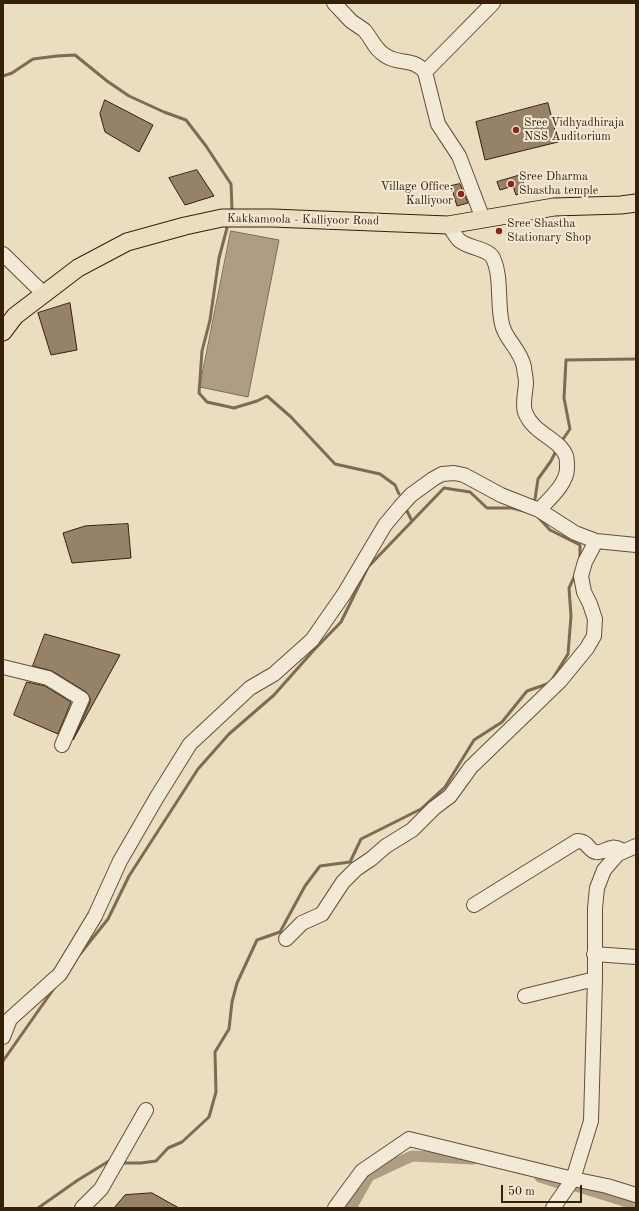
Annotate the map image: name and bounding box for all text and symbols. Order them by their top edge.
place label: Sree Vidhyadhiraja NSS Auditorium [524,116,624,144]
marker: Sree Vidhyadhiraja NSS Auditorium [511,125,521,135]
place label: Sree Dharma Shastha temple [519,170,598,198]
marker: Sree Dharma Shastha temple [506,179,516,189]
place label: Village Office, Kalliyoor [380,180,453,208]
marker: Village Office, Kalliyoor [456,189,466,199]
street label: Kakkamoola - Kalliyoor Road [227,211,379,229]
place label: Sree Shastha Stationary Shop [507,217,591,245]
marker: Sree Shastha Stationary Shop [494,226,504,236]
scale bar [503,1177,584,1203]
text: 50 m [508,1186,535,1198]

